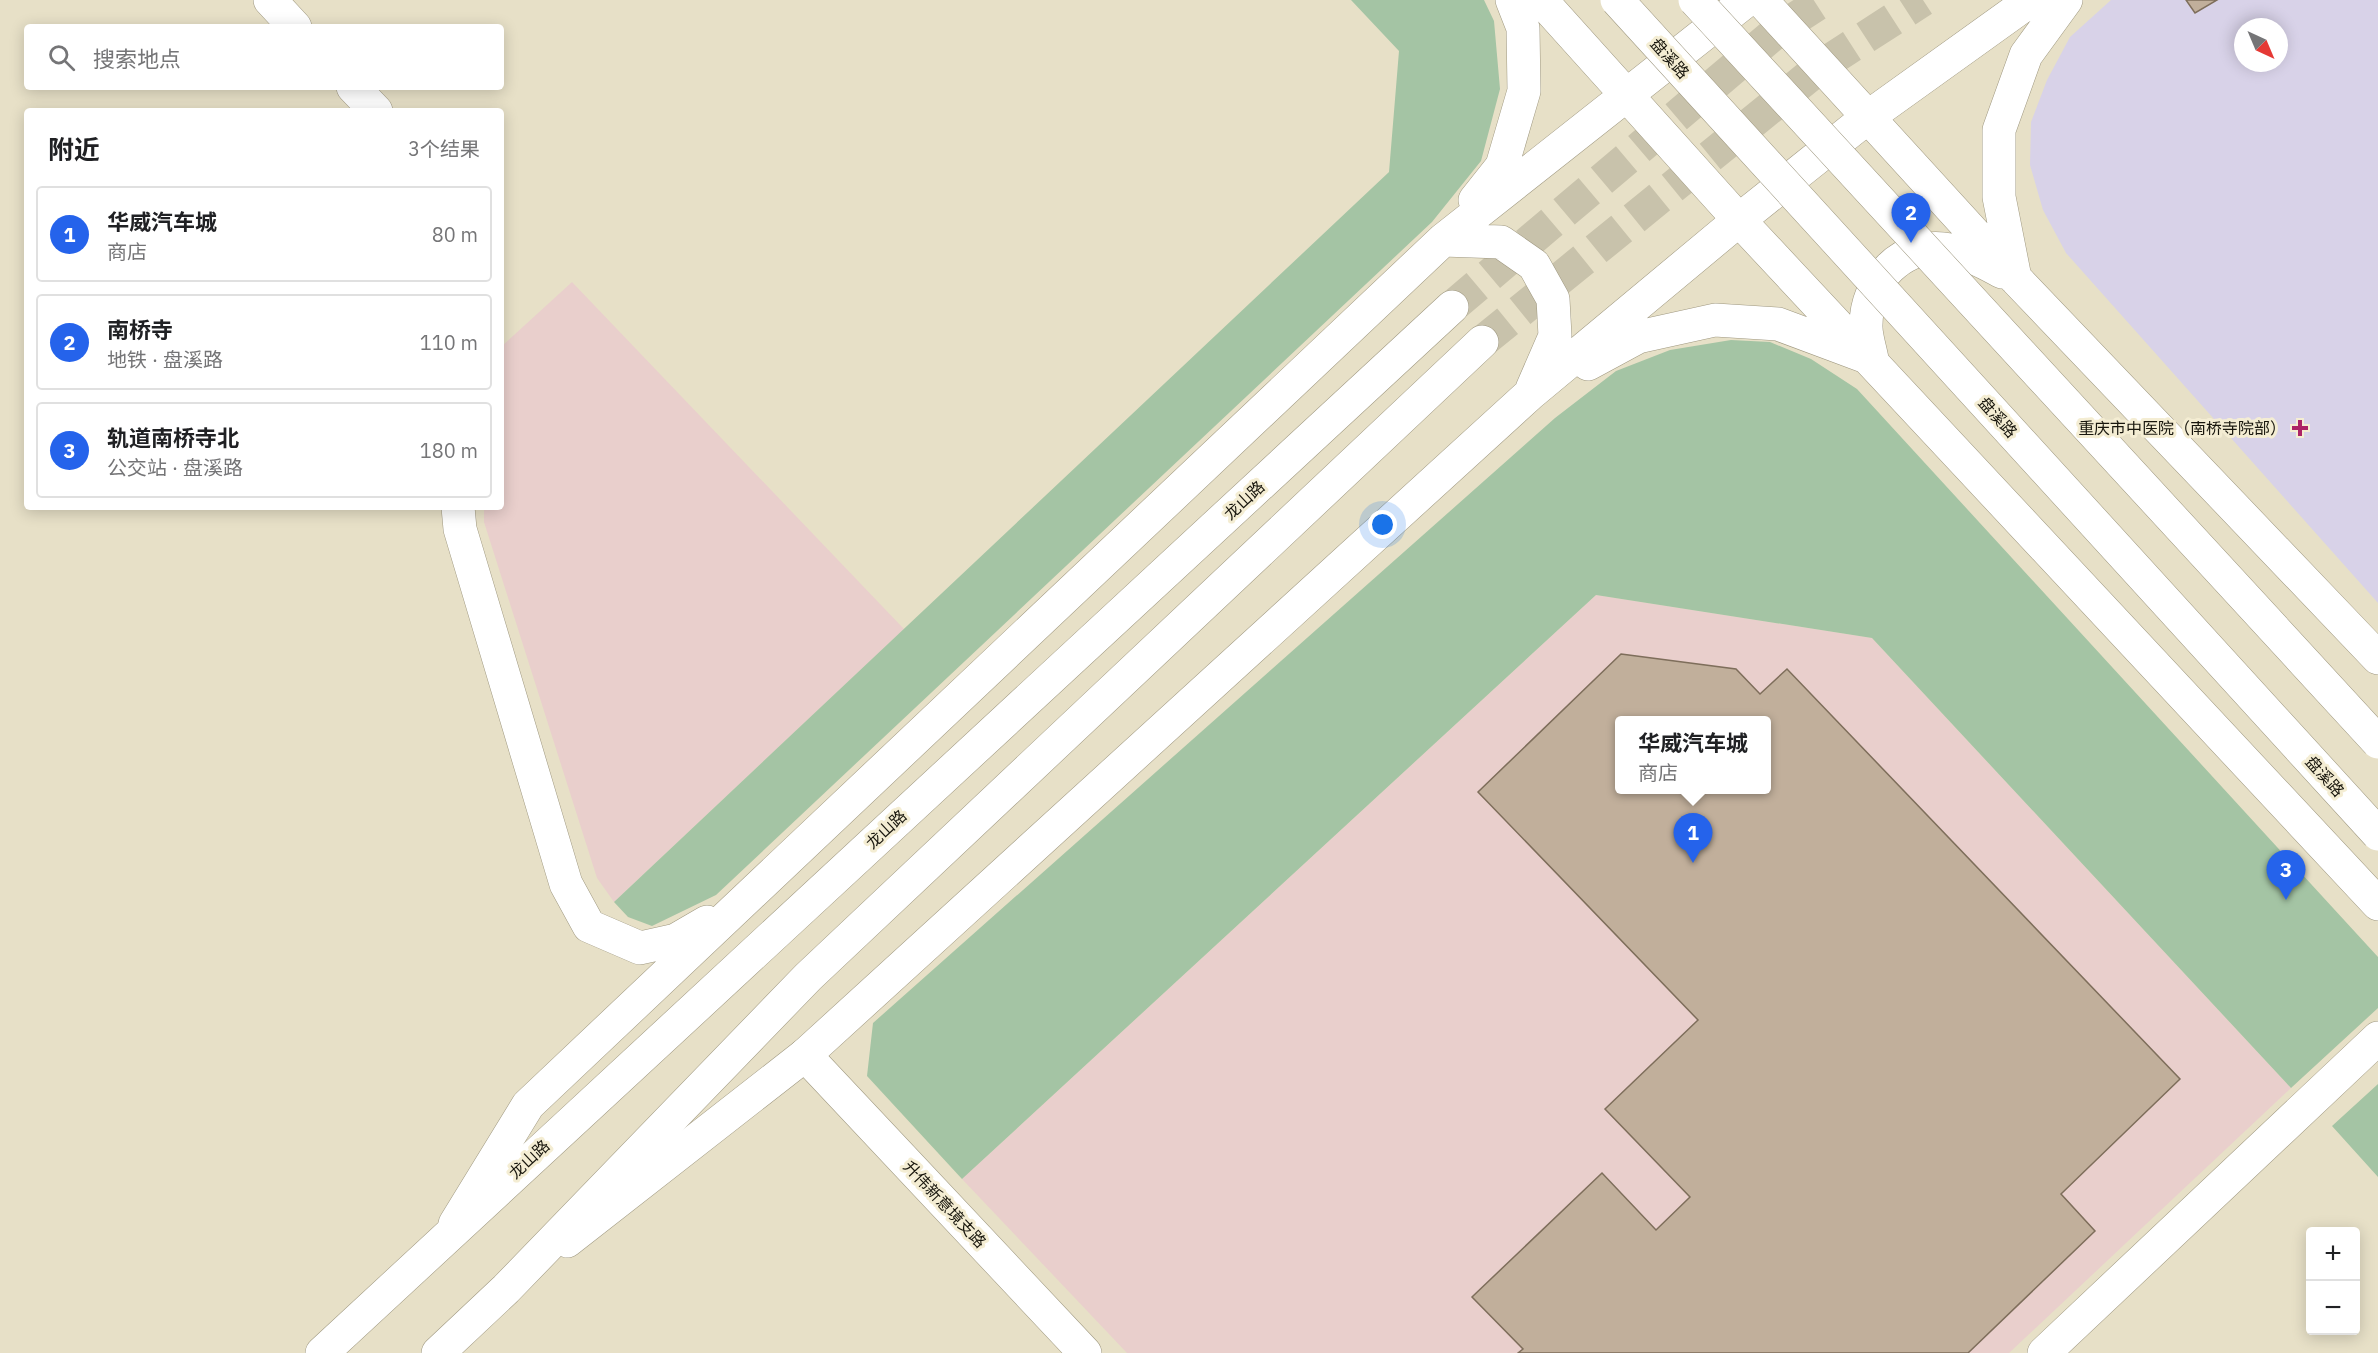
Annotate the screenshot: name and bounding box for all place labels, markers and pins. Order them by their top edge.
pin: 2 [1892,194,1930,243]
place label: 重庆市中医院（南桥寺院部） [2078,418,2286,438]
marker: 重庆市中医院（南桥寺院部） [2291,419,2309,437]
pin: 1 [1674,814,1712,863]
pin: 3 [2266,850,2306,900]

